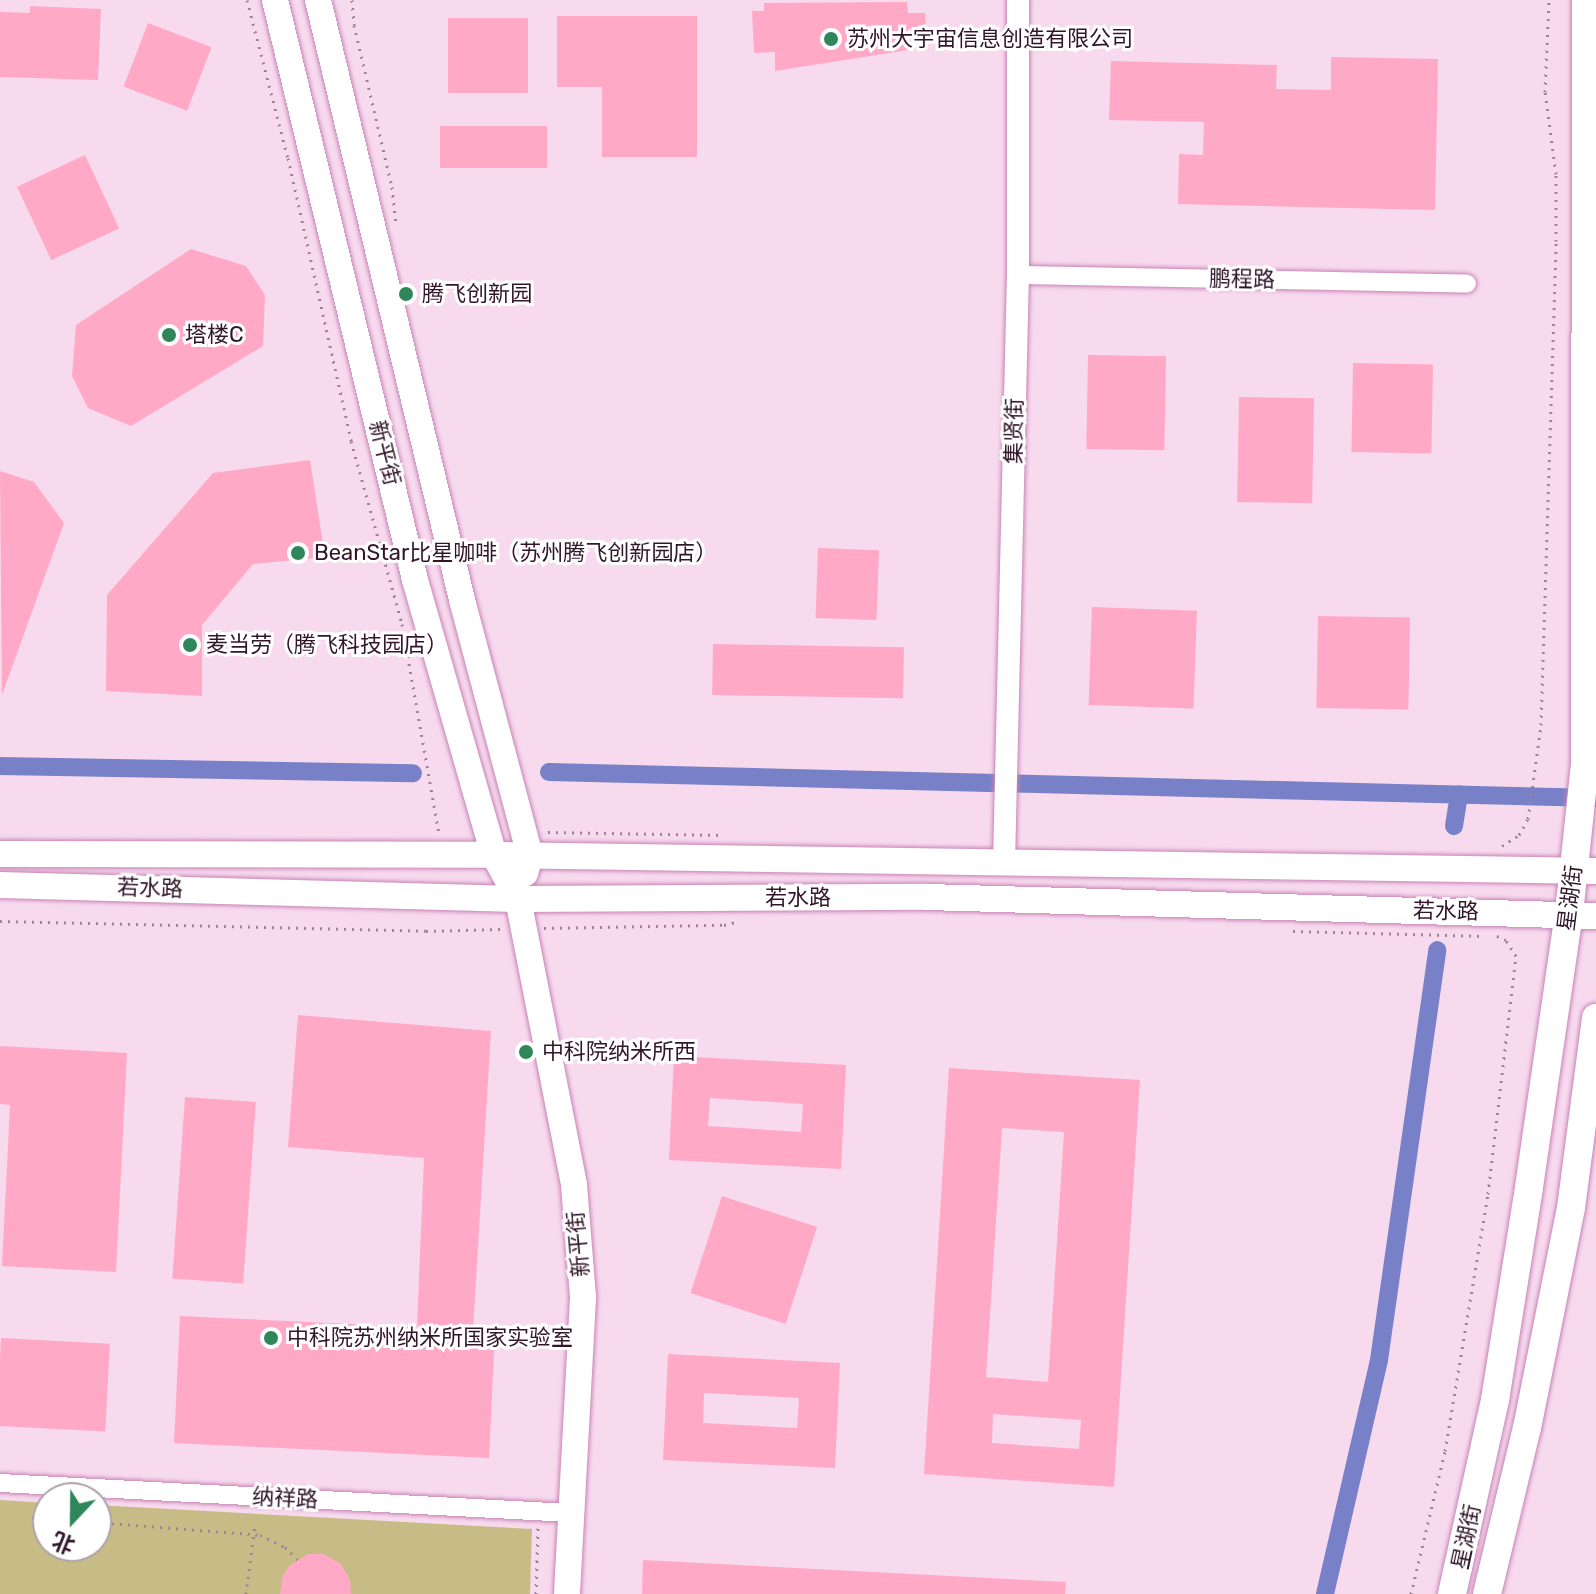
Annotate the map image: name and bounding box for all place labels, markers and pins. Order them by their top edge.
place label: 苏州大宇宙信息创造有限公司 [847,26,1133,52]
marker: 苏州大宇宙信息创造有限公司 [822,30,840,48]
place label: 腾飞创新园 [422,281,532,307]
marker: 腾飞创新园 [397,285,415,303]
place label: 塔楼C [185,322,244,348]
marker: 塔楼C [160,326,178,344]
place label: BeanStar比星咖啡（苏州腾飞创新园店） [314,540,717,566]
marker: BeanStar比星咖啡（苏州腾飞创新园店） [289,544,307,562]
place label: 麦当劳（腾飞科技园店） [206,632,448,658]
marker: 麦当劳（腾飞科技园店） [181,636,199,654]
place label: 中科院纳米所西 [542,1039,696,1065]
marker: 中科院纳米所西 [517,1043,535,1061]
place label: 中科院苏州纳米所国家实验室 [287,1325,573,1351]
marker: 中科院苏州纳米所国家实验室 [262,1329,280,1347]

